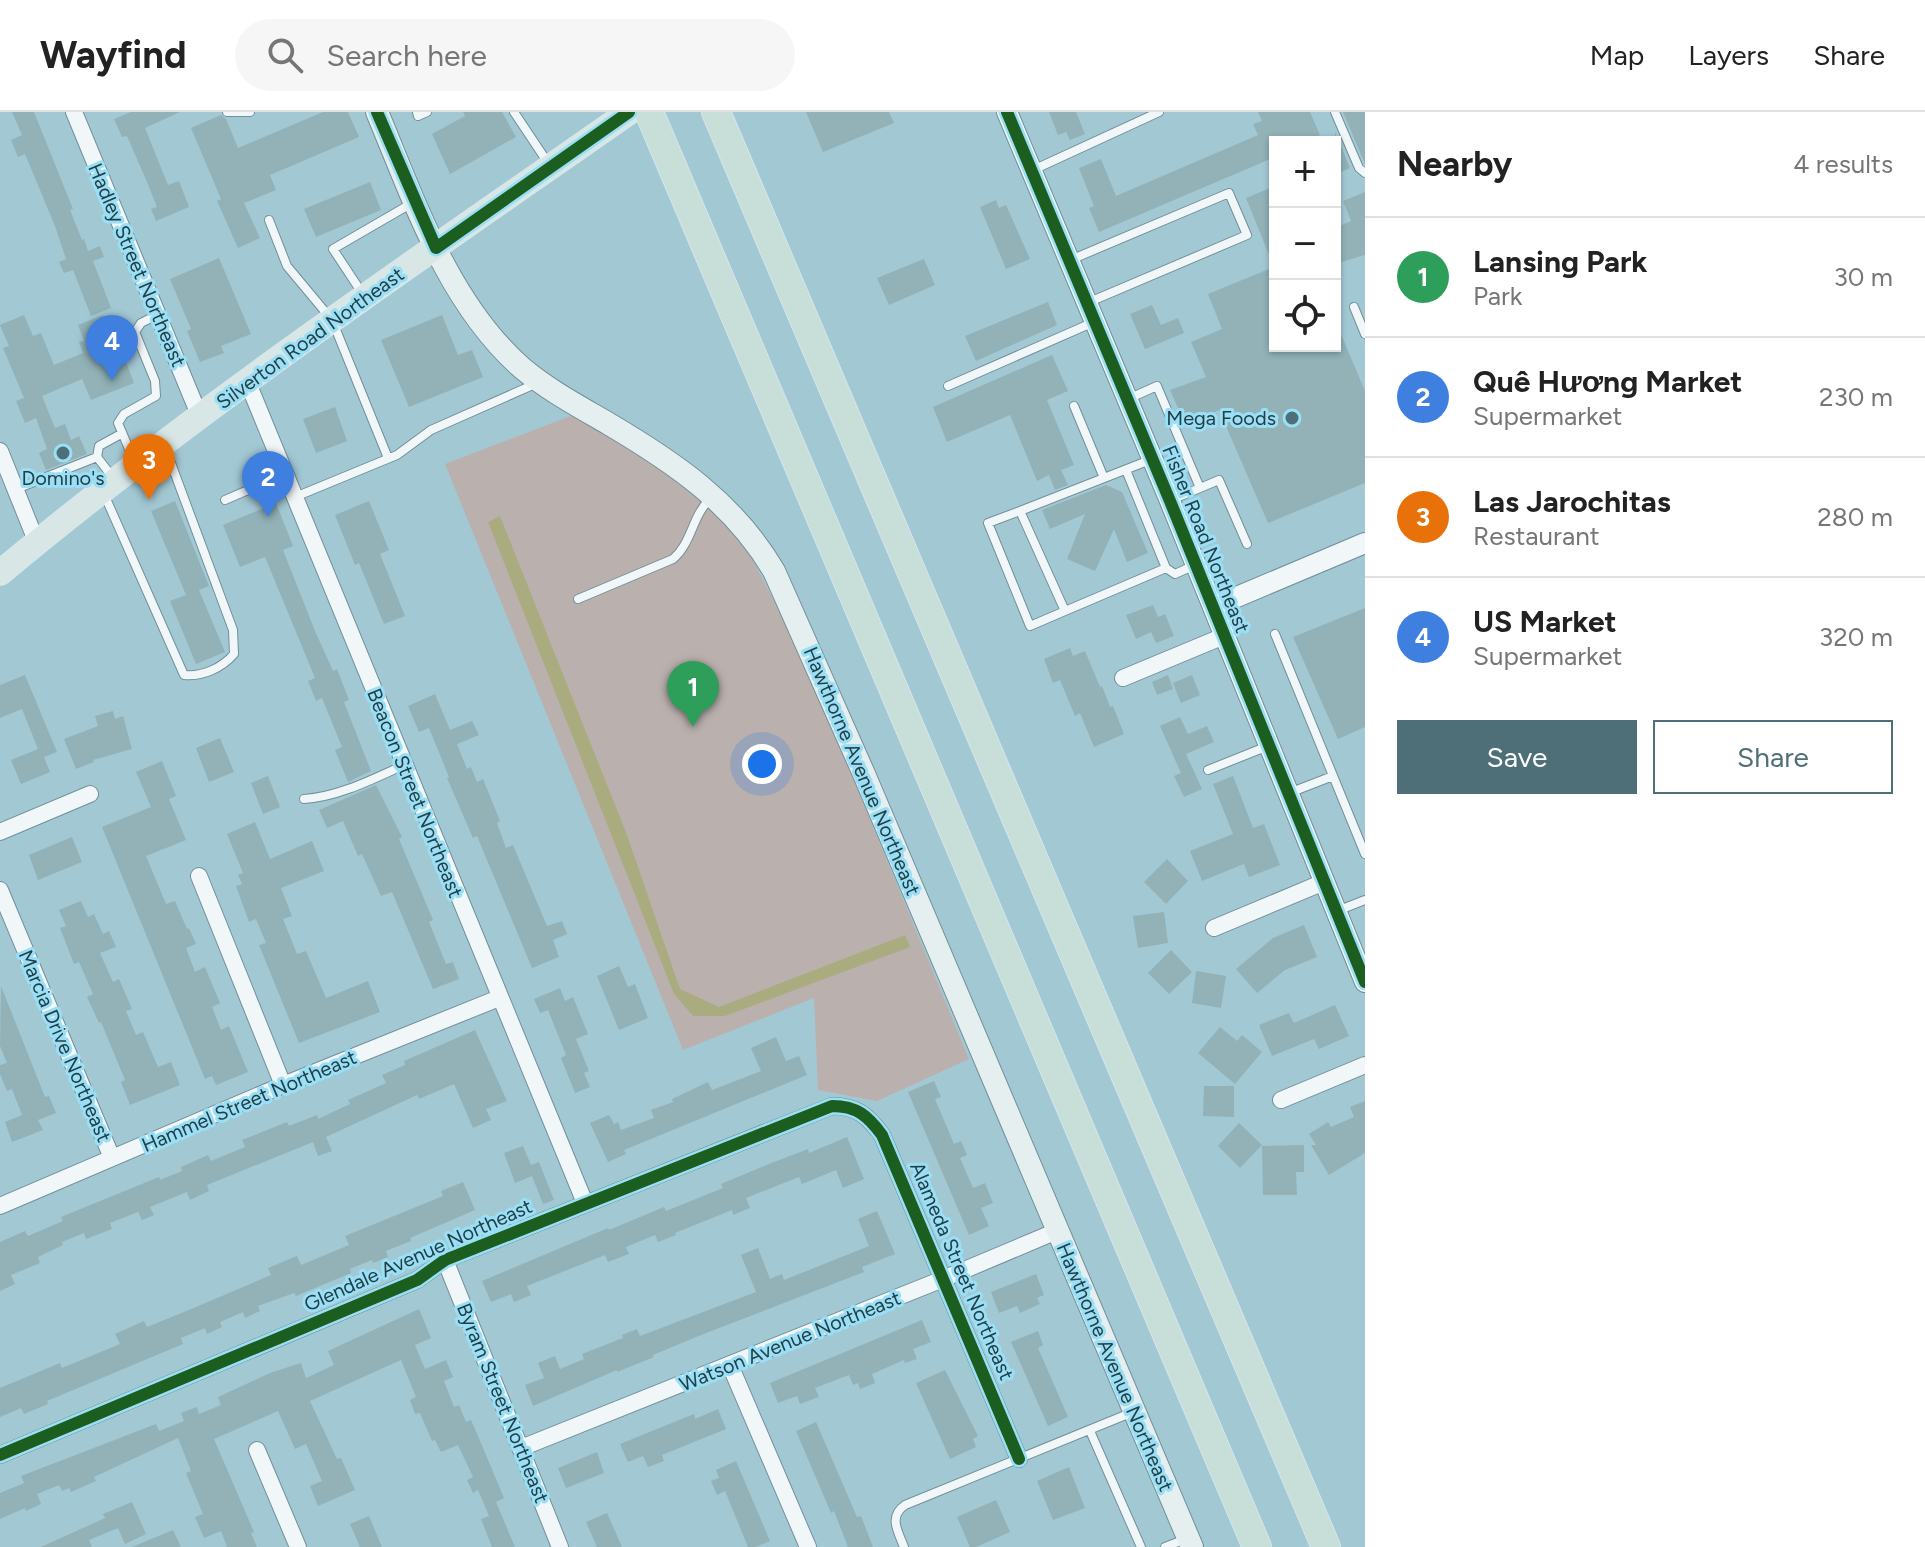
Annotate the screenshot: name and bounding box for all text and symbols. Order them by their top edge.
search box [235,19,795,91]
text: Wayfind [40,32,187,78]
icon: search [263,33,307,77]
text: Search here [327,37,487,74]
text: Map [1590,38,1644,72]
text: Layers [1688,38,1769,72]
text: Share [1813,38,1885,72]
map controls [1269,136,1341,352]
button: + [1269,136,1341,208]
text: Nearby [1397,144,1512,185]
text: 4 results [1793,148,1893,180]
street label: Hadley Street Northeast [83,160,191,370]
button: − [1269,208,1341,280]
text: Lansing Park [1473,243,1647,280]
text: 1 [1418,261,1428,293]
text: 30 m [1834,261,1893,293]
street label: Silverton Road Northeast [212,262,408,414]
button: locate [1269,280,1341,352]
text: Park [1473,280,1522,312]
pin: 4 [86,315,138,381]
text: Quê Hương Market [1473,363,1742,400]
text: 2 [1415,381,1431,413]
text: 230 m [1819,381,1893,413]
text: Supermarket [1473,400,1622,432]
place label: Mega Foods [1166,406,1276,430]
marker: Mega Foods [1283,409,1301,427]
pin: 3 [123,434,175,500]
street label: Fisher Road Northeast [1157,442,1255,636]
marker: Domino's [54,444,72,462]
pin: 2 [242,451,294,517]
place label: Domino's [21,466,105,490]
text: Las Jarochitas [1473,483,1671,520]
text: 3 [1416,501,1430,533]
text: 280 m [1817,501,1893,533]
text: Restaurant [1473,520,1600,552]
text: US Market [1473,603,1617,640]
text: 4 [1415,621,1431,653]
text: 320 m [1819,621,1893,653]
text: Supermarket [1473,640,1622,672]
street label: Hawthorne Avenue Northeast [799,643,925,899]
pin: 1 [667,661,719,727]
street label: Beacon Street Northeast [362,685,468,901]
button: Save [1397,720,1637,794]
button: Share [1653,720,1893,794]
your location [742,744,782,784]
street label: Marcia Drive Northeast [14,946,116,1146]
street label: Hammel Street Northeast [138,1045,360,1157]
street label: Alameda Street Northeast [905,1158,1019,1384]
street label: Glendale Avenue Northeast [300,1194,536,1316]
street label: Hawthorne Avenue Northeast [1052,1239,1178,1495]
street label: Watson Avenue Northeast [676,1286,904,1396]
street label: Byram Street Northeast [452,1300,554,1506]

